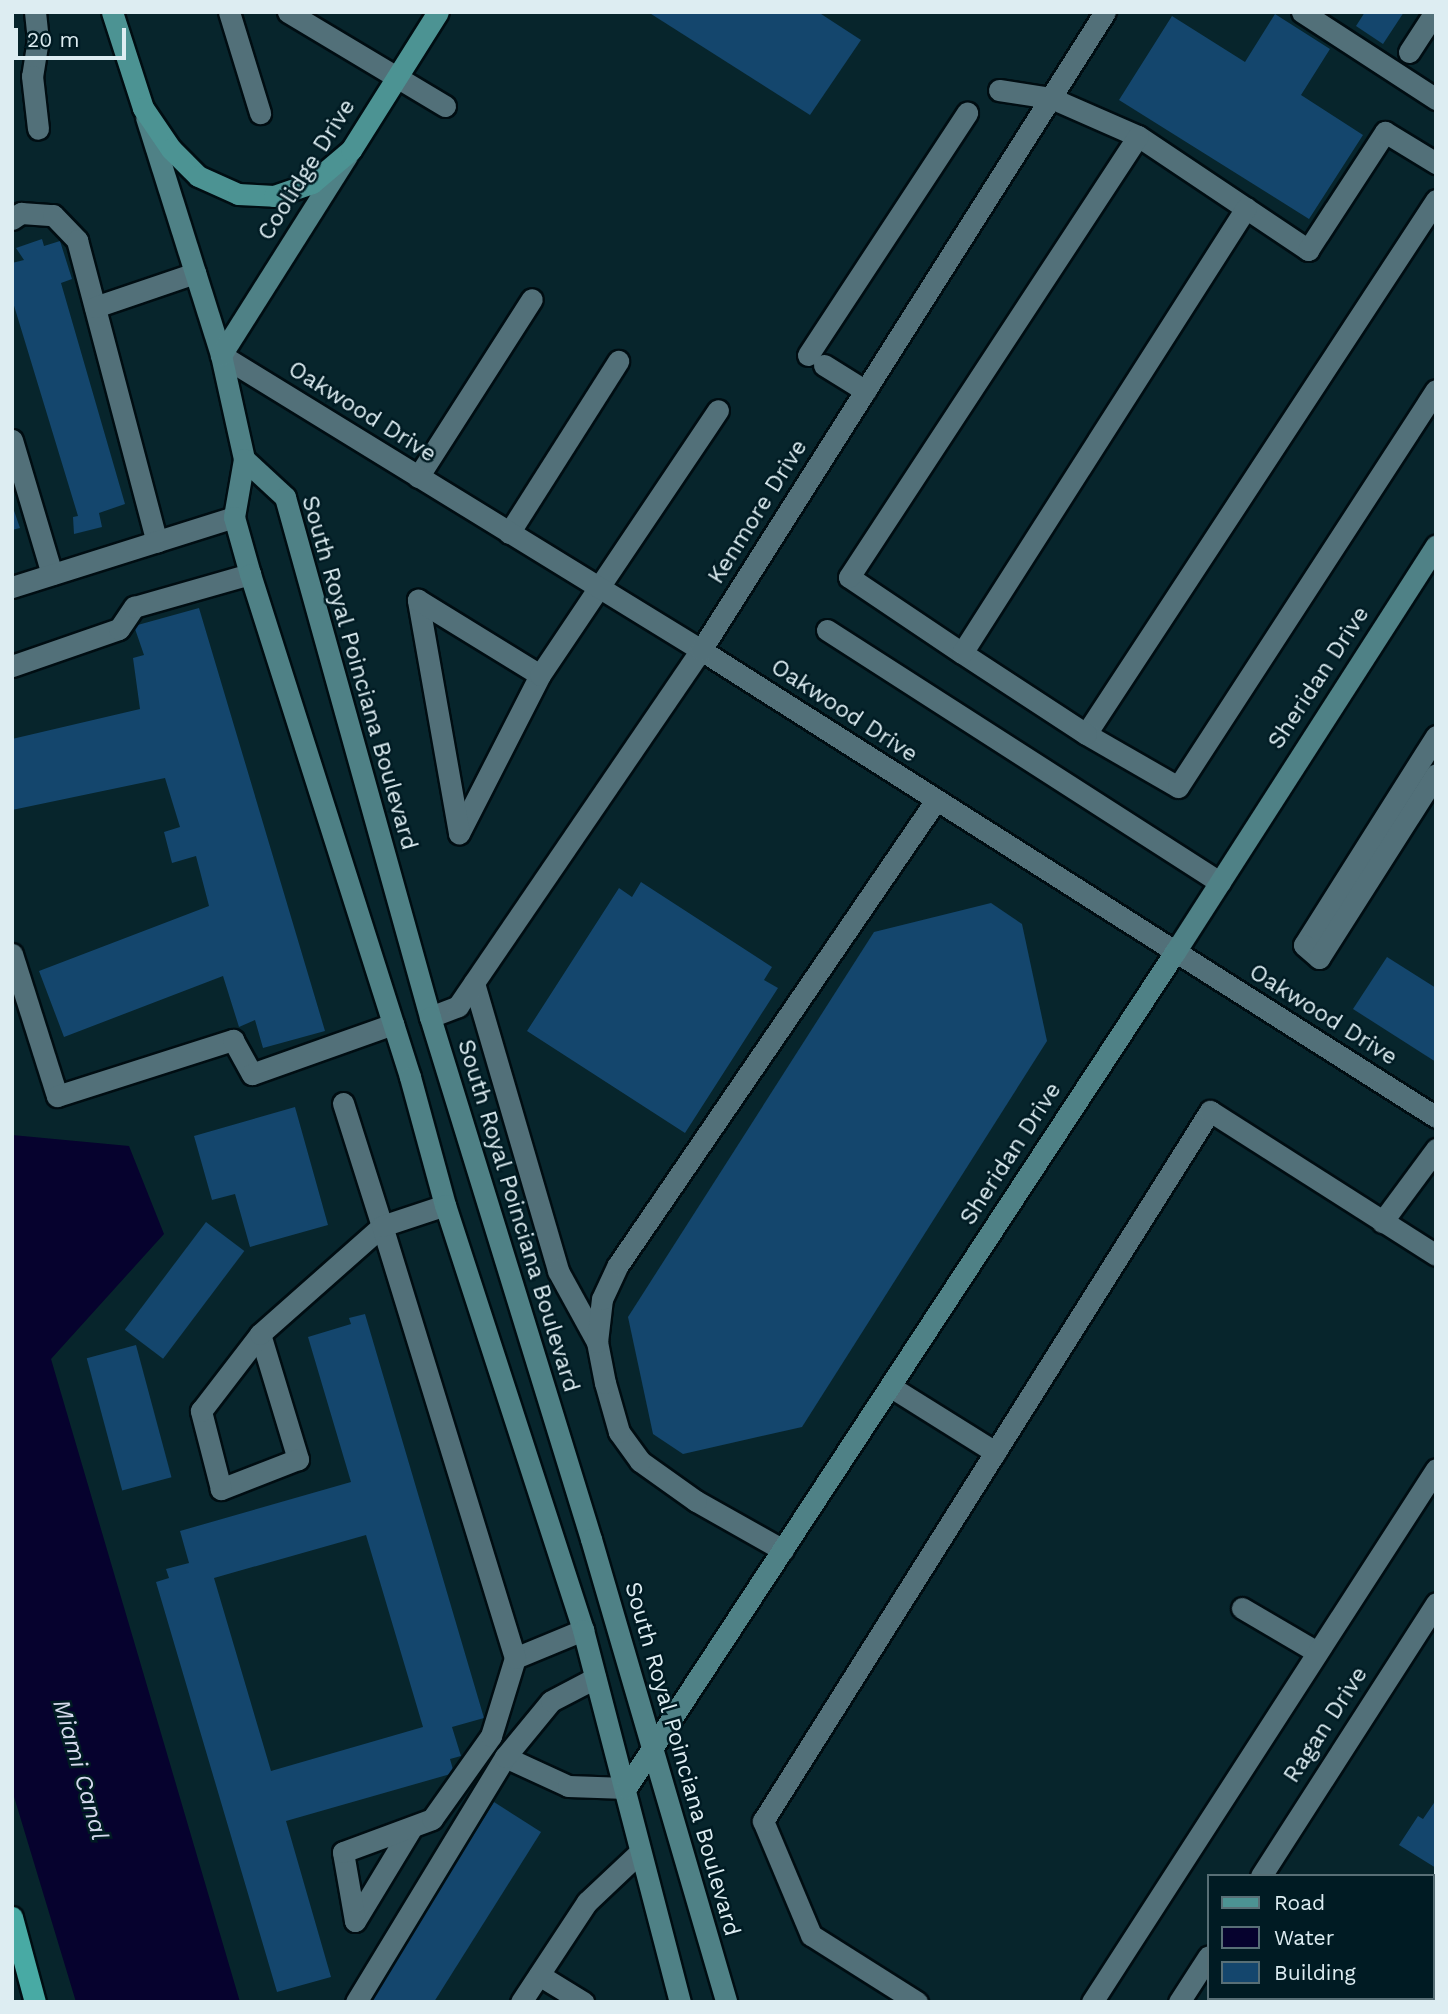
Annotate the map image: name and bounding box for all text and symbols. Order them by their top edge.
scale bar [18,14,130,58]
text: 20 m [27,27,79,52]
street label: Coolidge Drive [253,94,361,246]
street label: Oakwood Drive [283,355,441,469]
street label: Kenmore Drive [703,435,813,589]
street label: South Royal Poinciana Boulevard [295,492,423,854]
street label: Sheridan Drive [1263,602,1375,754]
street label: Oakwood Drive [766,653,922,769]
street label: Oakwood Drive [1244,958,1402,1072]
street label: South Royal Poinciana Boulevard [451,1036,585,1396]
street label: Sheridan Drive [955,1078,1067,1230]
street label: South Royal Poinciana Boulevard [618,1578,746,1940]
street label: Ragan Drive [1278,1662,1374,1788]
water label: Miami Canal [46,1696,114,1844]
legend [1206,1874,1434,2000]
text: Road [1274,1890,1325,1915]
text: Water [1274,1925,1334,1950]
text: Building [1274,1960,1356,1985]

